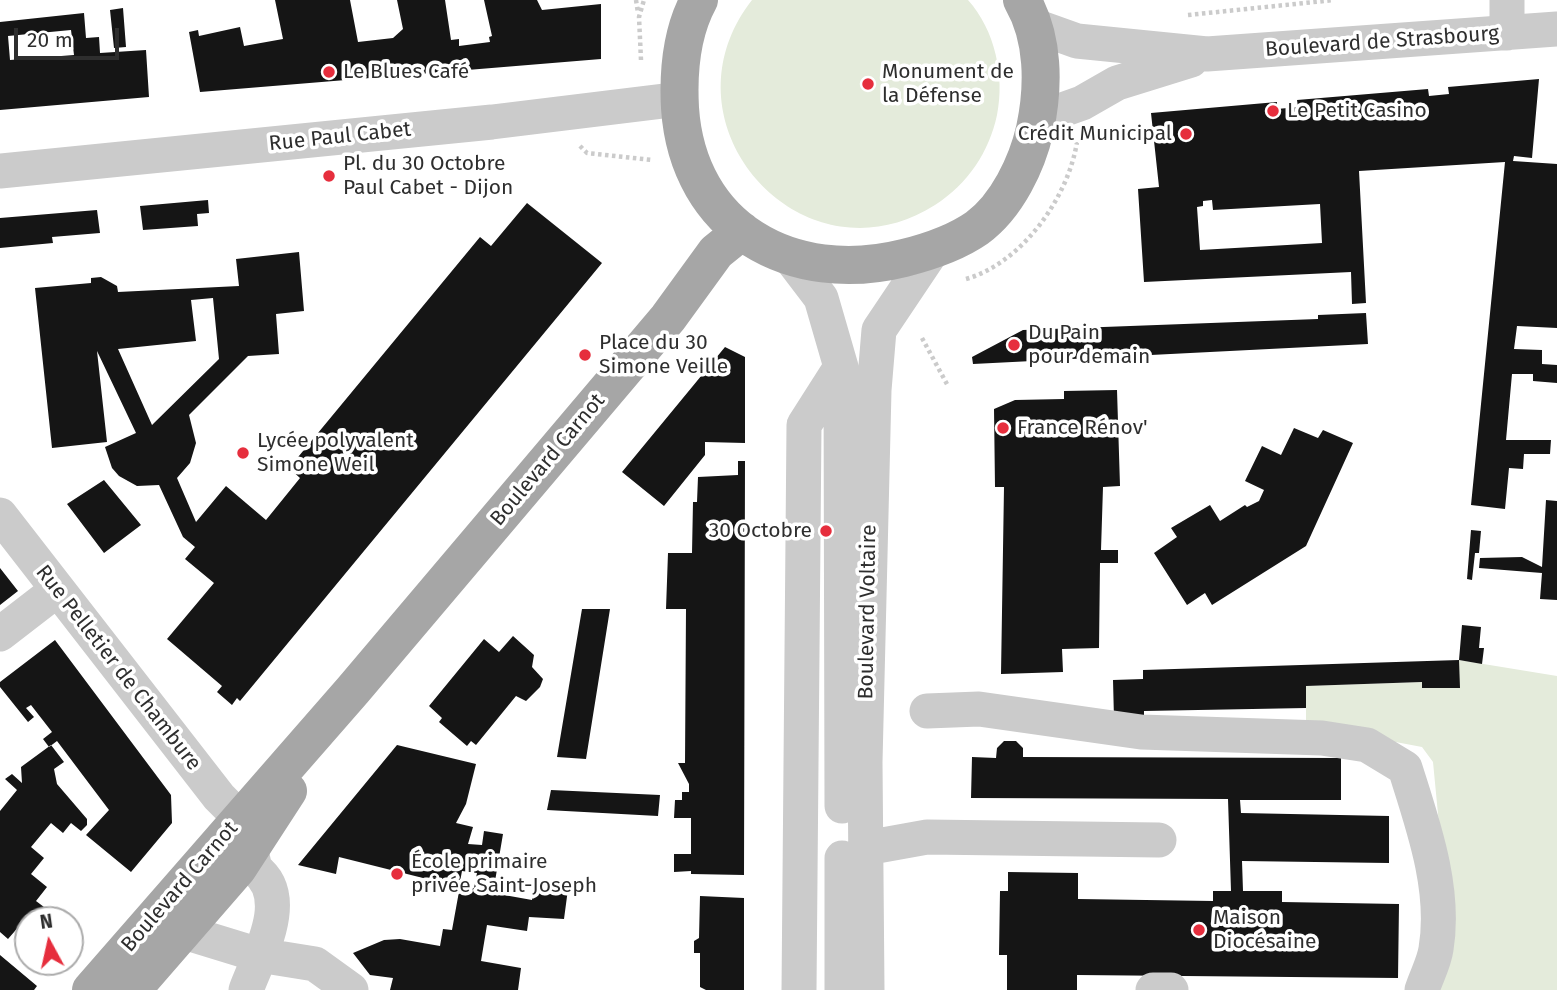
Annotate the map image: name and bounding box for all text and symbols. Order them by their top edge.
scale bar [18,14,122,58]
street label: Boulevard de Strasbourg [1264,21,1500,63]
text: 20 m [27,27,73,53]
place label: Le Blues Café [343,59,469,85]
place label: Monument de la Défense [882,59,1014,109]
marker: Le Blues Café [321,64,337,80]
marker: Monument de la Défense [860,76,876,92]
place label: Le Petit Casino [1287,98,1427,124]
marker: Le Petit Casino [1265,103,1281,119]
street label: Rue Paul Cabet [268,117,412,157]
place label: Crédit Municipal [1018,121,1172,147]
marker: Crédit Municipal [1178,126,1194,142]
place label: Pl. du 30 Octobre Paul Cabet - Dijon [343,151,513,201]
marker: Pl. du 30 Octobre Paul Cabet - Dijon [321,168,337,184]
place label: Du Pain pour demain [1028,320,1150,370]
place label: Place du 30 Simone Veille [599,330,728,380]
marker: Du Pain pour demain [1006,337,1022,353]
marker: Place du 30 Simone Veille [577,347,593,363]
street label: Boulevard Carnot [485,389,611,531]
place label: France Rénov' [1017,415,1148,441]
marker: France Rénov' [995,420,1011,436]
place label: Lycée polyvalent Simone Weil [257,428,414,478]
marker: Lycée polyvalent Simone Weil [235,445,251,461]
place label: 30 Octobre [709,518,812,544]
marker: 30 Octobre [818,523,834,539]
street label: Boulevard Voltaire [854,524,882,700]
street label: Rue Pelletier de Chambure [30,560,206,776]
street label: Boulevard Carnot [116,817,244,957]
place label: École primaire privée Saint-Joseph [411,849,597,899]
marker: École primaire privée Saint-Joseph [389,866,405,882]
place label: Maison Diocésaine [1213,905,1316,955]
north arrow [14,906,84,976]
text: N [38,909,54,934]
marker: Maison Diocésaine [1191,922,1207,938]

